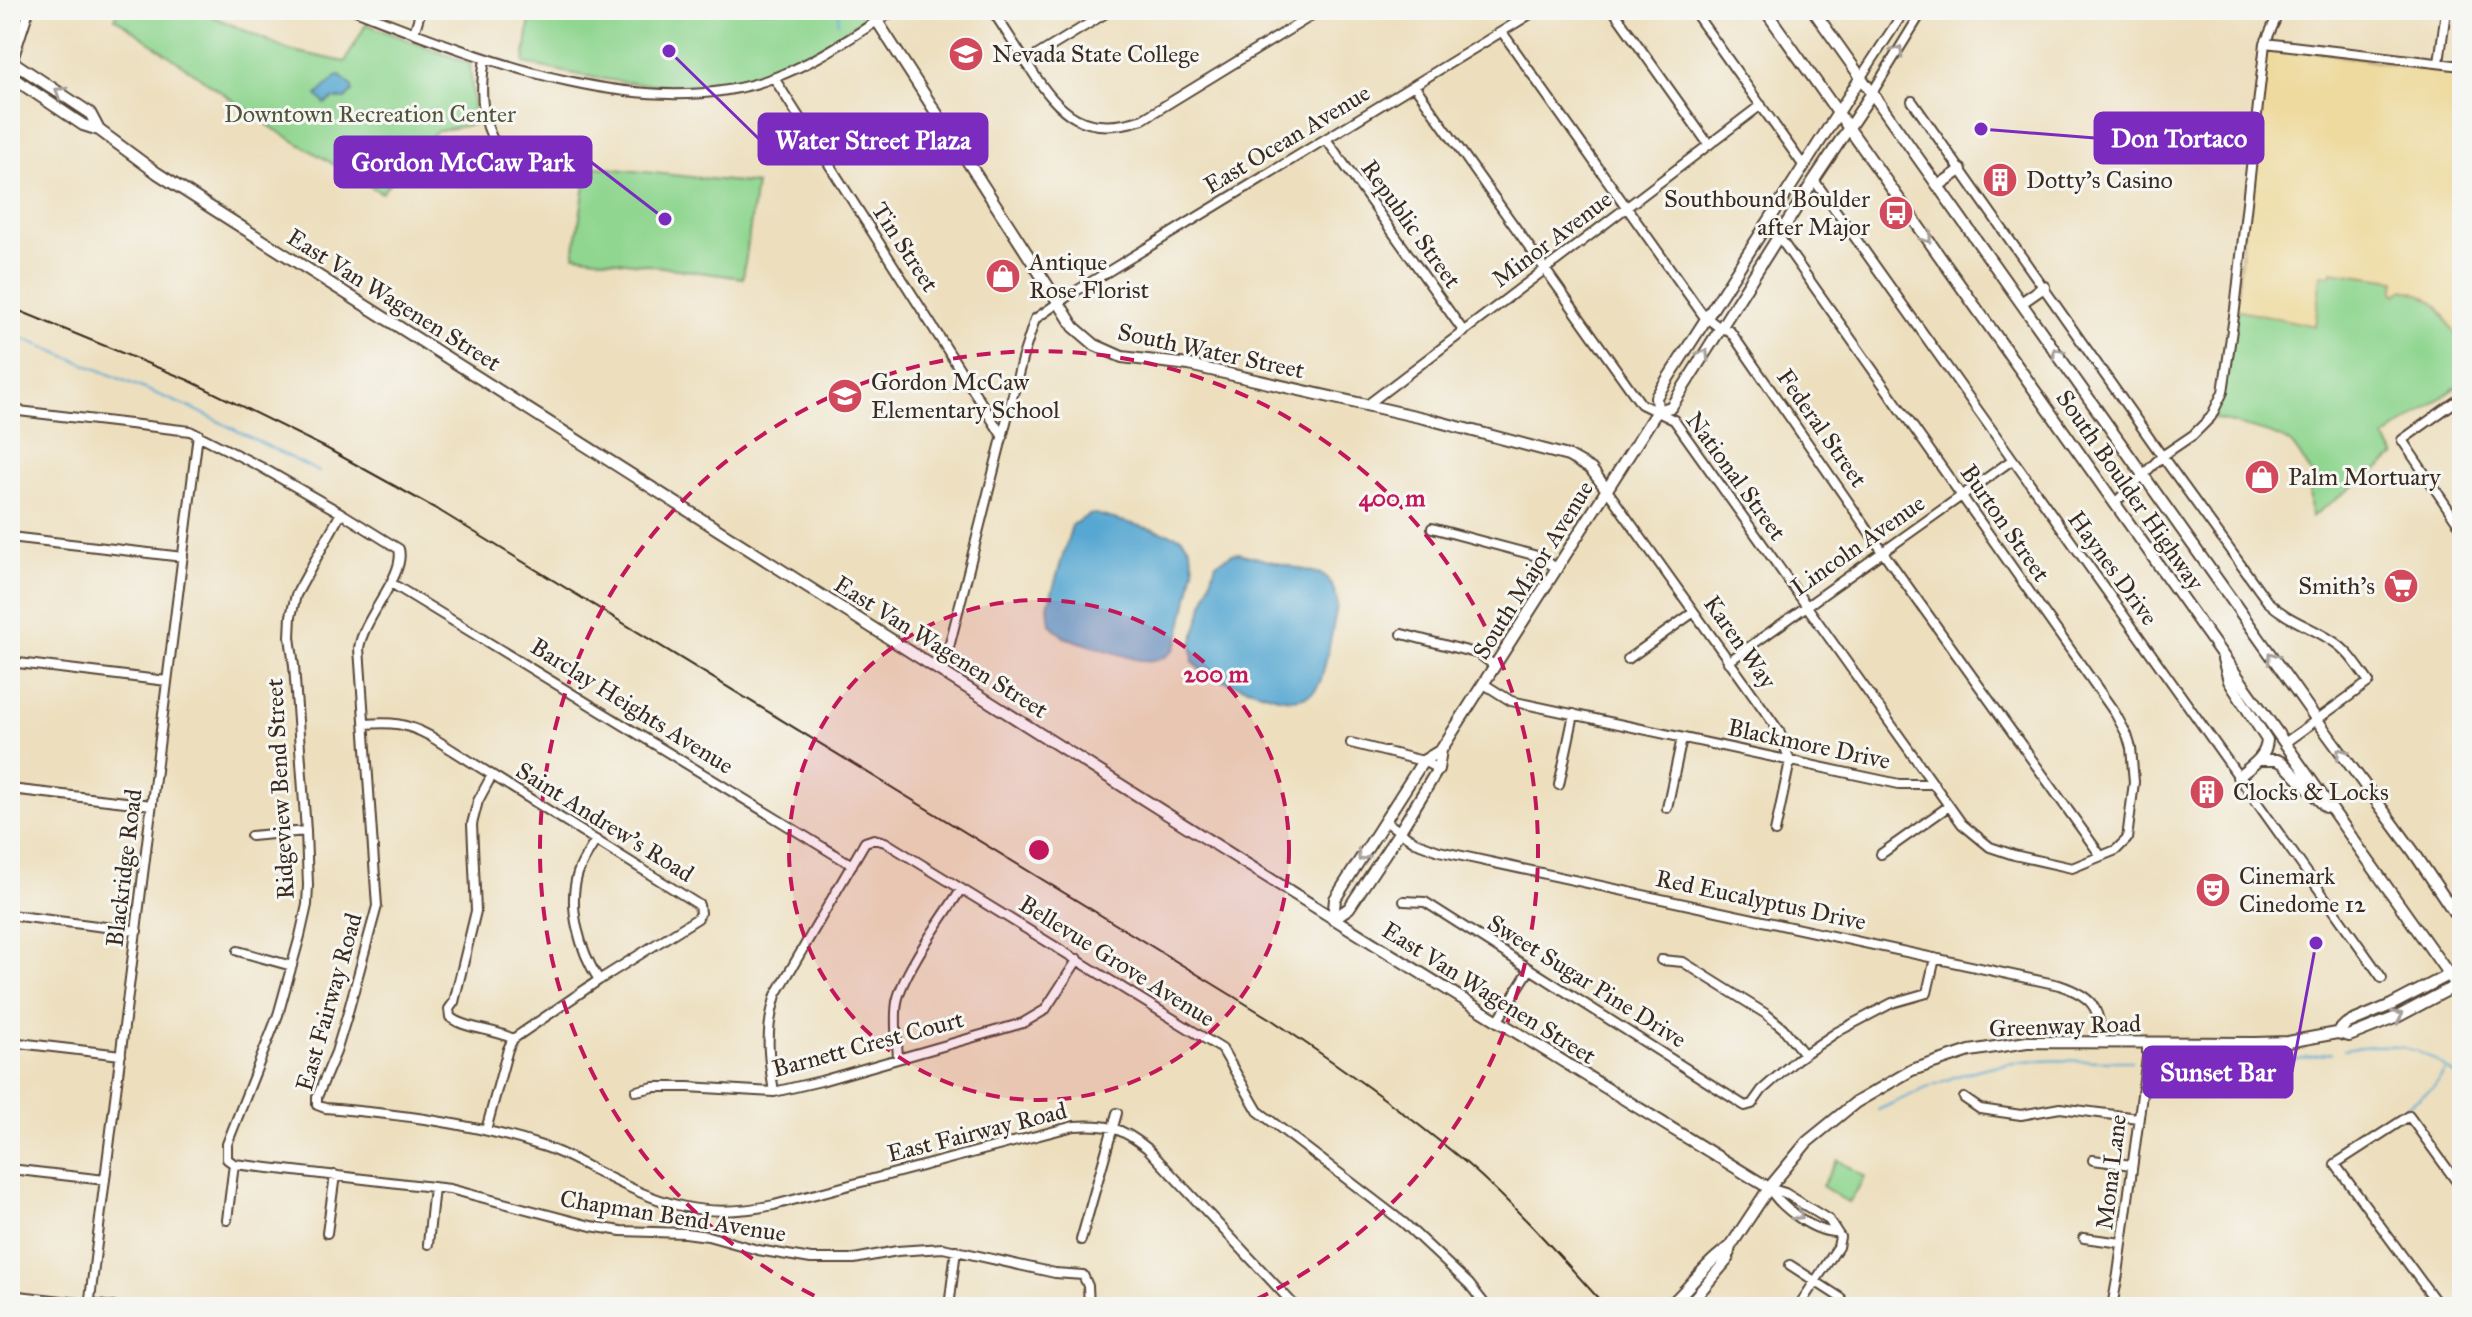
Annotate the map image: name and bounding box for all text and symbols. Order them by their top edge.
school or university icon: Nevada State College [947,35,985,73]
place label: Nevada State College [992,39,1200,69]
one-way arrow [1888,45,1903,60]
street label: East Ocean Avenue [1198,78,1376,200]
one-way arrow [54,87,68,102]
park label: Downtown Recreation Center [224,99,516,129]
callout: Don Tortaco [2095,113,2263,163]
callout: Water Street Plaza [759,114,987,164]
text: Don Tortaco [2111,122,2247,154]
text: Water Street Plaza [775,124,972,156]
callout: Gordon McCaw Park [335,137,591,187]
text: Gordon McCaw Park [351,146,576,178]
street label: Republic Street [1354,154,1468,294]
building icon: Dotty's Casino [1981,161,2019,199]
place label: Dotty's Casino [2026,165,2173,195]
street label: Minor Avenue [1486,184,1618,294]
place label: Southbound Boulder after Major [1664,184,1870,242]
bus stop icon: Southbound Boulder after Major [1877,194,1915,232]
street label: Tin Street [865,197,945,298]
street label: East Van Wagenen Street [281,222,507,378]
one-way arrow [1917,230,1932,244]
place label: Antique Rose Florist [1028,247,1150,305]
shop icon: Antique Rose Florist [984,257,1022,295]
street label: South Water Street [1115,317,1307,386]
one-way arrow [1695,348,1710,362]
one-way arrow [2052,348,2067,362]
street label: Federal Street [1770,363,1874,493]
place label: Gordon McCaw Elementary School [871,367,1060,425]
school or university icon: Gordon McCaw Elementary School [826,377,864,415]
street label: South Boulder Highway [2050,384,2211,597]
street label: National Street [1679,406,1793,547]
shop icon: Palm Mortuary [2243,458,2281,496]
street label: Burton Street [1954,459,2057,588]
place label: Palm Mortuary [2288,462,2441,492]
street label: South Major Avenue [1466,475,1600,665]
text: 400 m [1359,483,1426,513]
street label: Lincoln Avenue [1785,488,1931,602]
street label: Haynes Drive [2061,505,2165,631]
supermarket icon: Smith's [2382,567,2420,605]
street label: East Van Wagenen Street [828,569,1054,725]
place label: Smith's [2298,571,2375,601]
street label: Karen Way [1697,590,1783,695]
street label: Barclay Heights Avenue [525,631,739,781]
one-way arrow [2267,651,2282,665]
text: 200 m [1183,659,1249,689]
street label: Ridgeview Bend Street [259,677,301,900]
street label: Blackmore Drive [1725,712,1893,776]
one-way arrow [2336,747,2351,762]
street label: Saint Andrew's Road [511,755,699,889]
building icon: Clocks & Locks [2188,773,2226,811]
place label: Clocks & Locks [2233,777,2389,807]
street label: Blackridge Road [99,787,149,949]
centre of rings [1025,836,1053,864]
one-way arrow [1357,847,1372,862]
place label: Cinemark Cinedome 12 [2239,861,2366,919]
street label: Red Eucalyptus Drive [1653,863,1869,937]
theatre icon: Cinemark Cinedome 12 [2194,871,2232,909]
street label: Bellevue Grove Avenue [1014,889,1220,1033]
street label: Sweet Sugar Pine Drive [1482,908,1692,1054]
street label: East Fairway Road [289,910,369,1094]
street label: East Van Wagenen Street [1376,915,1602,1071]
street label: Barnett Crest Court [769,1004,967,1084]
street label: Greenway Road [1988,1008,2142,1044]
one-way arrow [2390,1010,2405,1026]
callout: Sunset Bar [2144,1047,2292,1097]
text: Sunset Bar [2160,1056,2277,1088]
street label: East Fairway Road [884,1095,1070,1169]
street label: Mona Lane [2089,1113,2133,1231]
street label: Chapman Bend Avenue [558,1183,788,1249]
one-way arrow [1789,1206,1803,1221]

